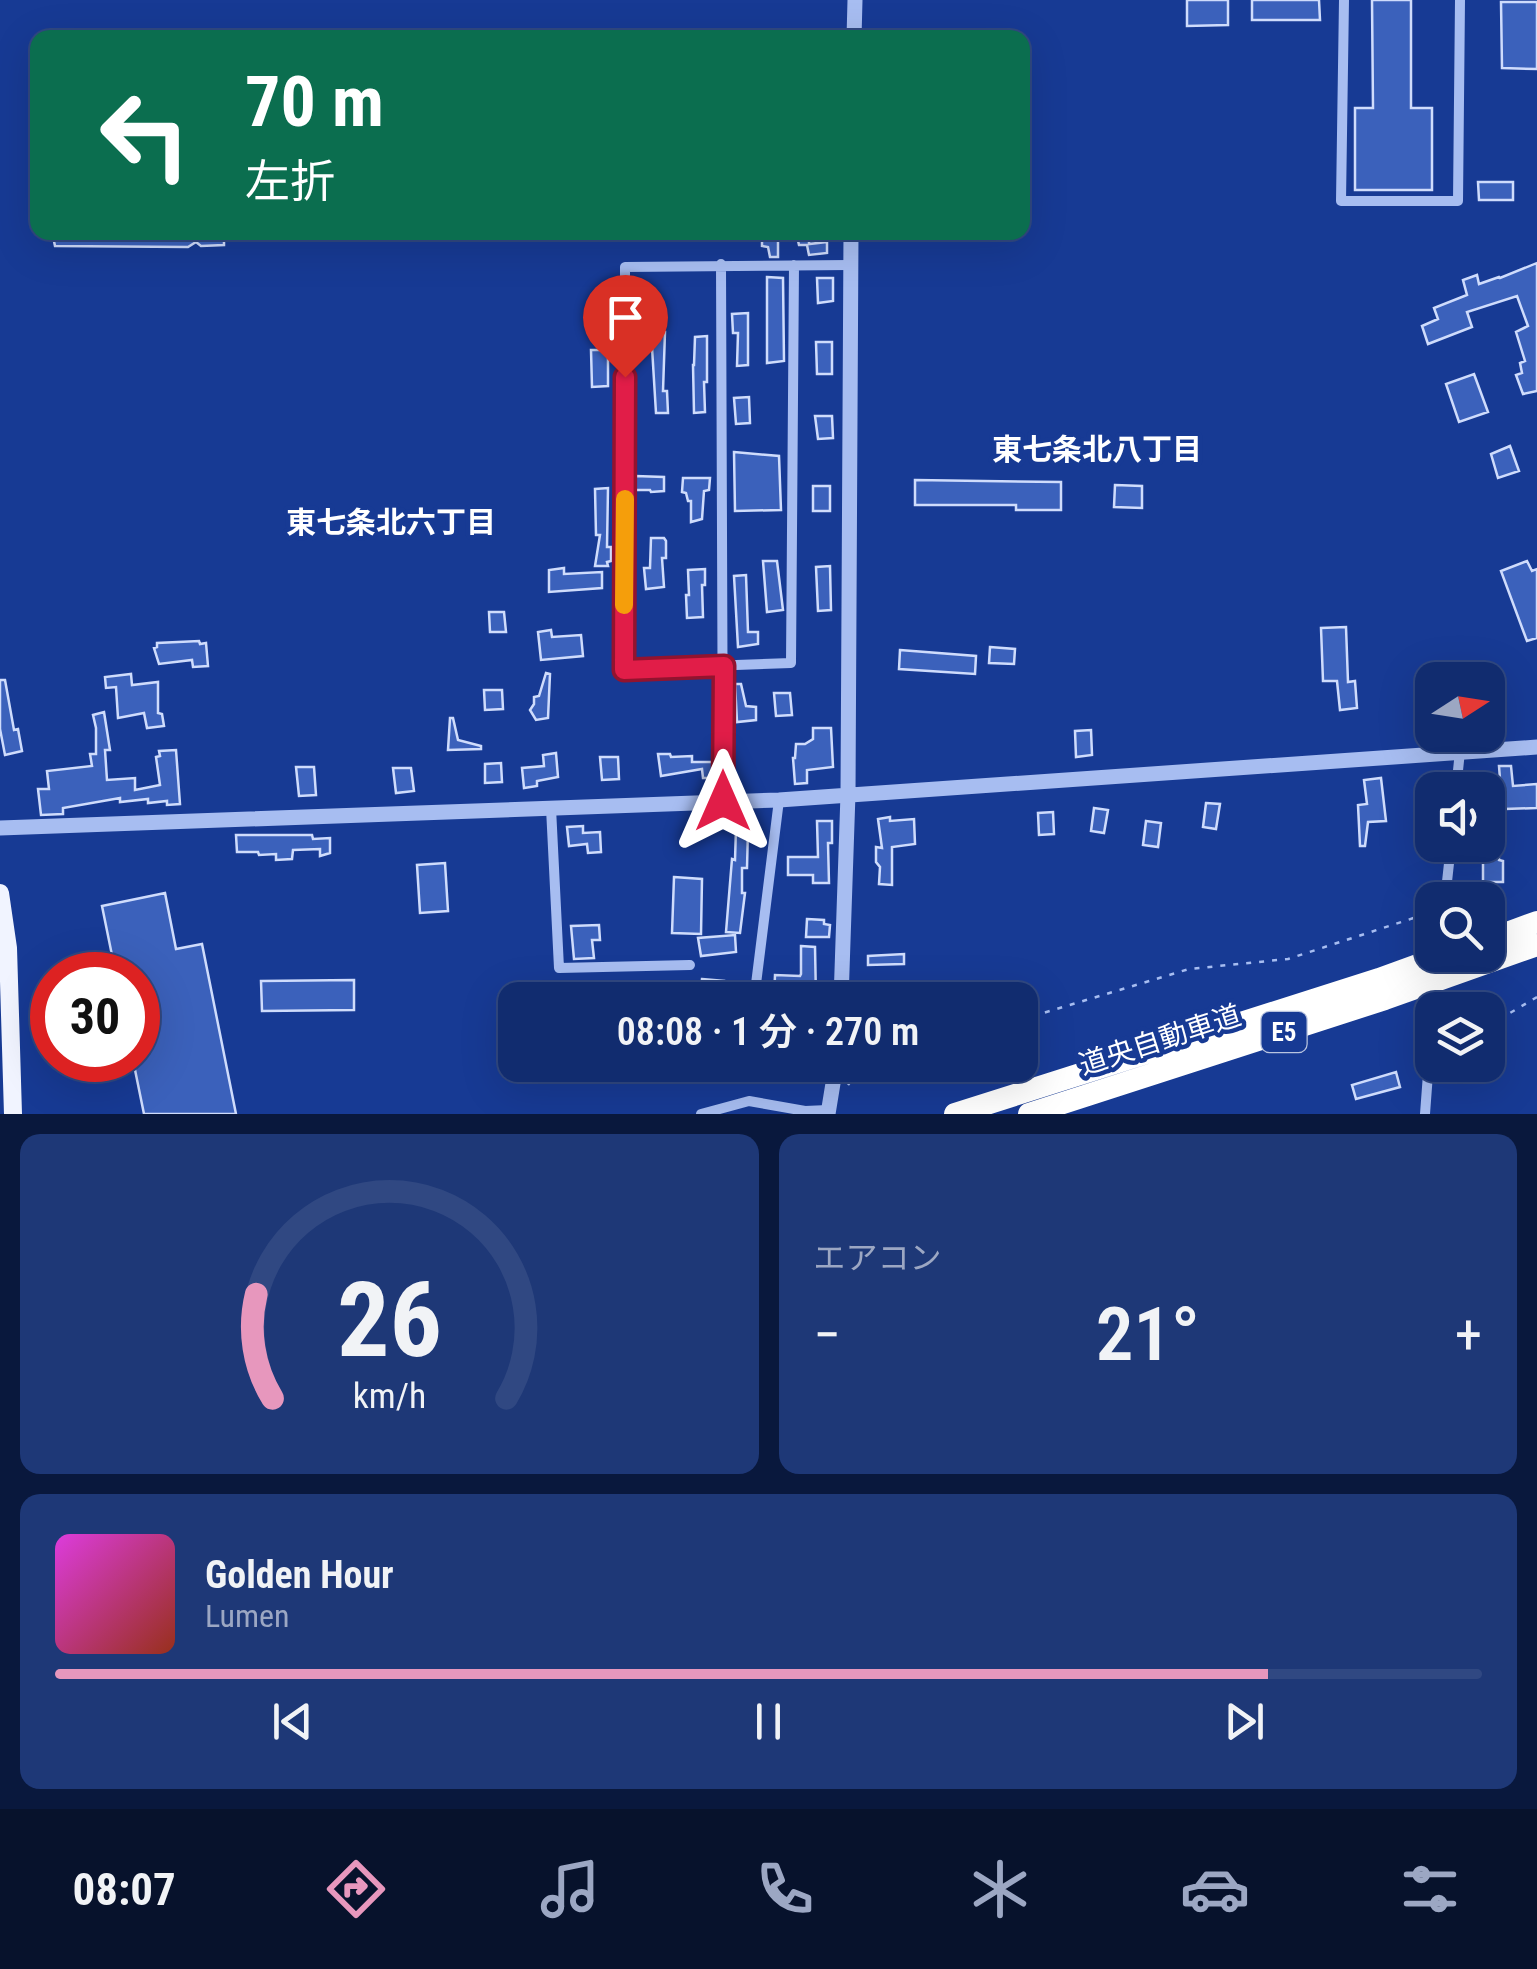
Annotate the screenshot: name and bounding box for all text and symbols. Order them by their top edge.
text: 70 m [245,61,384,143]
icon: left [80,70,210,200]
text: 左折 [245,155,335,208]
pin [583,275,668,378]
icon: arrive [598,290,653,345]
district label: 東七条北八丁目 [992,432,1202,467]
district label: 東七条北六丁目 [286,505,496,540]
north arrow [1415,662,1505,752]
map controls [1415,662,1505,1082]
position arrow [671,749,775,853]
button: sound [1415,772,1505,862]
button: search [1415,882,1505,972]
speed limit sign: 30 [30,952,160,1082]
button: layers [1415,992,1505,1082]
street label: 道央自動車道 [1075,998,1245,1082]
text: 08:08 · 1 分 · 270 m [617,1010,919,1054]
road number: E5 [1262,1012,1306,1052]
text: エアコン [814,1239,942,1277]
text: 26 [337,1260,442,1381]
text: 21° [1096,1290,1200,1378]
text: − [814,1303,841,1367]
text: + [1455,1303,1482,1367]
text: km/h [352,1375,426,1417]
text: Golden Hour [205,1553,394,1597]
text: Lumen [205,1597,290,1635]
icon: previous [265,1694,320,1749]
icon: pause [741,1694,796,1749]
icon: next [1217,1694,1272,1749]
icon: directions [321,1854,391,1924]
icon: music [535,1854,605,1924]
icon: phone [750,1854,820,1924]
icon: climate [965,1854,1035,1924]
icon: car [1180,1854,1250,1924]
icon: filters [1395,1854,1465,1924]
text: 08:07 [72,1863,176,1916]

